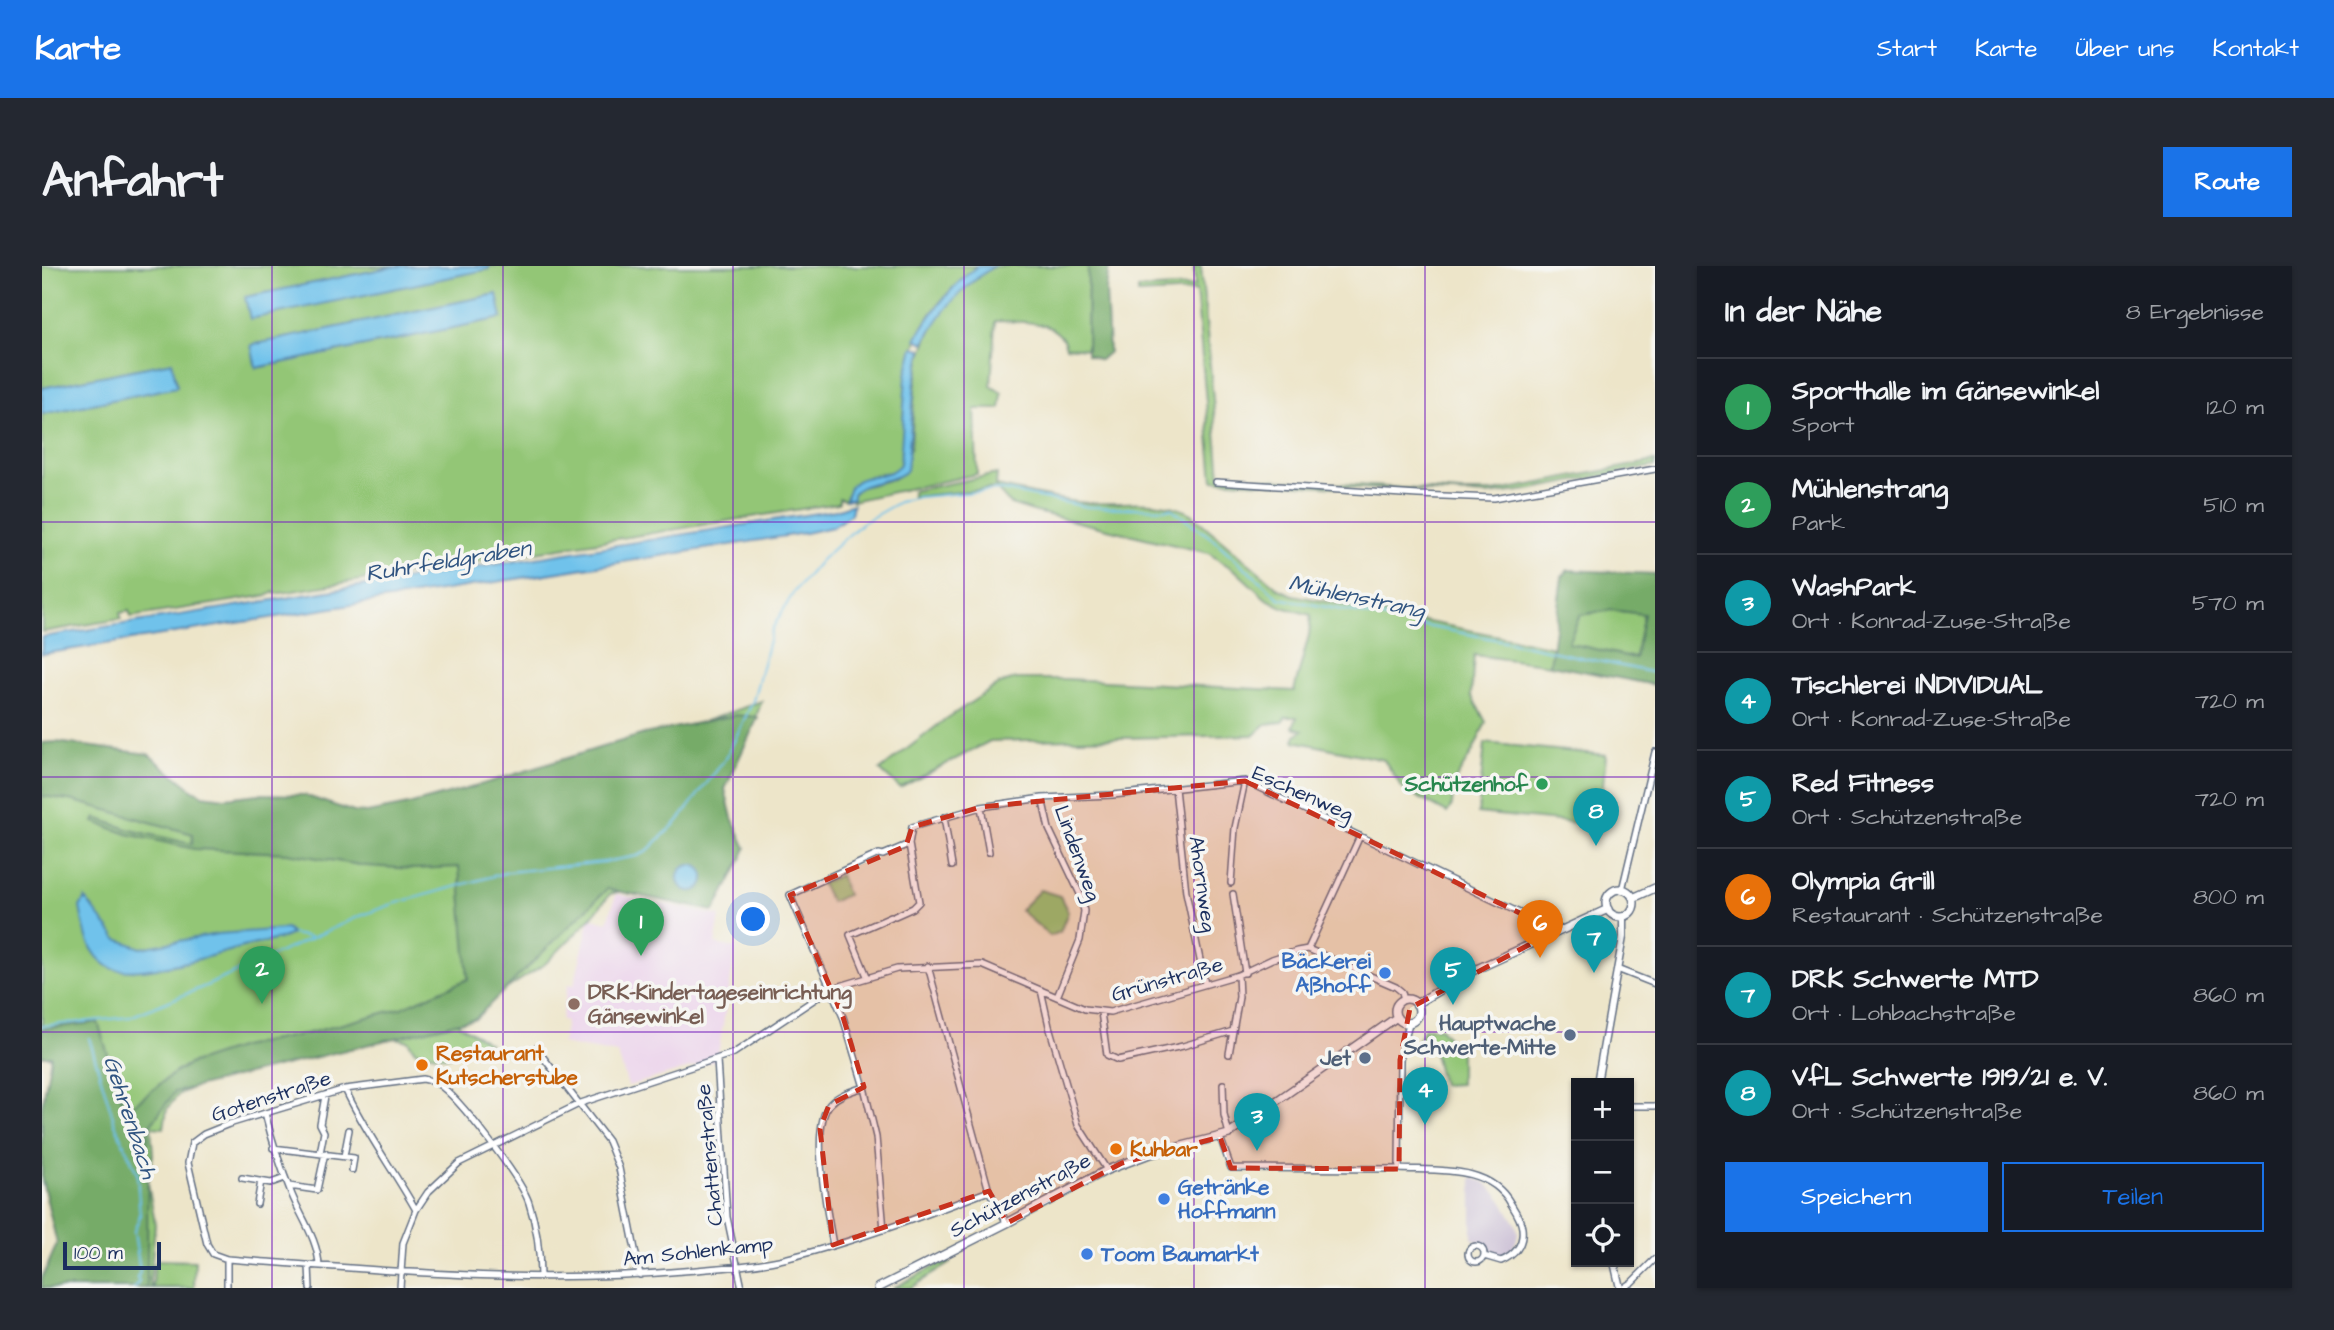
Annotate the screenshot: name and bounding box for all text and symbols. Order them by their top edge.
text: Karte [35,26,121,72]
text: Start [1877,32,1937,66]
text: Karte [1975,32,2038,66]
text: Über uns [2076,32,2175,66]
text: Kontakt [2213,32,2299,66]
button: Route [2163,147,2292,217]
text: Anfahrt [42,148,223,216]
text: In der Nähe [1725,291,1882,333]
text: 8 Ergebnisse [2126,296,2264,328]
text: Sporthalle im Gänsewinkel [1792,373,2099,409]
text: 1 [1747,391,1749,423]
text: 120 m [2206,391,2264,423]
text: Sport [1792,409,1855,441]
text: Mühlenstrang [1792,471,1948,507]
text: 2 [1741,489,1755,521]
text: 510 m [2203,489,2264,521]
text: Park [1792,507,1845,539]
water label: Ruhrfeldgraben [363,532,536,591]
water label: Mühlenstrang [1286,567,1429,628]
text: WashPark [1792,569,1916,605]
text: 3 [1742,587,1754,619]
text: 570 m [2192,587,2264,619]
text: Ort · Konrad-Zuse-Straße [1792,605,2071,637]
text: Tischlerei INDIVIDUAL [1792,667,2043,703]
text: 4 [1740,685,1756,717]
text: 720 m [2195,685,2264,717]
text: Ort · Konrad-Zuse-Straße [1792,703,2071,735]
street label: Eschenweg [1247,758,1358,831]
text: Red Fitness [1792,765,1934,801]
place label: Schützenhof [1404,770,1529,799]
marker: Schützenhof [1534,776,1550,792]
text: 5 [1740,783,1756,815]
text: 720 m [2195,783,2264,815]
pin: 8 [1573,788,1619,846]
street label: Lindenweg [1045,801,1108,906]
text: Ort · Schützenstraße [1792,801,2022,833]
street label: Ahornweg [1179,834,1224,935]
text: Olympia Grill [1792,863,1935,899]
text: 6 [1741,881,1755,913]
text: 800 m [2193,881,2264,913]
pin: 1 [618,898,664,956]
text: Restaurant · Schützenstraße [1792,899,2103,931]
pin: 6 [1517,900,1563,958]
your location [736,902,770,936]
pin: 7 [1571,915,1617,973]
pin: 2 [239,946,285,1004]
place label: Bäckerei Aßhoff [1282,947,1372,1000]
pin: 5 [1430,947,1476,1005]
street label: Grünstraße [1108,950,1226,1009]
text: DRK Schwerte MTD [1792,961,2039,997]
marker: Bäckerei Aßhoff [1377,965,1393,981]
place label: DRK-Kindertageseinrichtung Gänsewinkel [588,978,852,1031]
text: 7 [1741,979,1755,1011]
text: 860 m [2193,979,2264,1011]
marker: DRK-Kindertageseinrichtung Gänsewinkel [566,996,582,1012]
text: Ort · Lohbachstraße [1792,997,2016,1029]
place label: Hauptwache Schwerte-Mitte [1403,1009,1557,1062]
marker: Hauptwache Schwerte-Mitte [1562,1027,1578,1043]
place label: Restaurant Kutscherstube [436,1039,579,1092]
place label: Jet [1319,1044,1352,1073]
marker: Jet [1357,1050,1373,1066]
water label: Gehrenbach [95,1052,165,1184]
marker: Restaurant Kutscherstube [414,1057,430,1073]
text: VfL Schwerte 1919/21 e. V. [1792,1059,2107,1095]
street label: Gotenstraße [208,1063,335,1129]
pin: 4 [1402,1067,1448,1125]
text: 8 [1741,1077,1755,1109]
text: 860 m [2193,1077,2264,1109]
map controls [1571,1078,1634,1267]
button: + [1571,1078,1634,1141]
street label: Chattenstraße [689,1083,730,1227]
pin: 3 [1234,1093,1280,1151]
text: Ort · Schützenstraße [1792,1095,2022,1127]
place label: Kuhbar [1130,1135,1198,1164]
marker: Kuhbar [1108,1141,1124,1157]
button: − [1571,1141,1634,1204]
street label: Schützenstraße [944,1146,1096,1245]
button: Speichern [1725,1162,1988,1232]
button: Teilen [2002,1162,2264,1232]
place label: Getränke Hoffmann [1178,1173,1276,1226]
marker: Getränke Hoffmann [1156,1191,1172,1207]
button: locate [1571,1204,1634,1267]
street label: Am Sohlenkamp [622,1229,775,1275]
scale bar [63,1239,161,1271]
text: 100 m [74,1240,123,1267]
place label: Toom Baumarkt [1100,1240,1259,1269]
marker: Toom Baumarkt [1079,1246,1095,1262]

